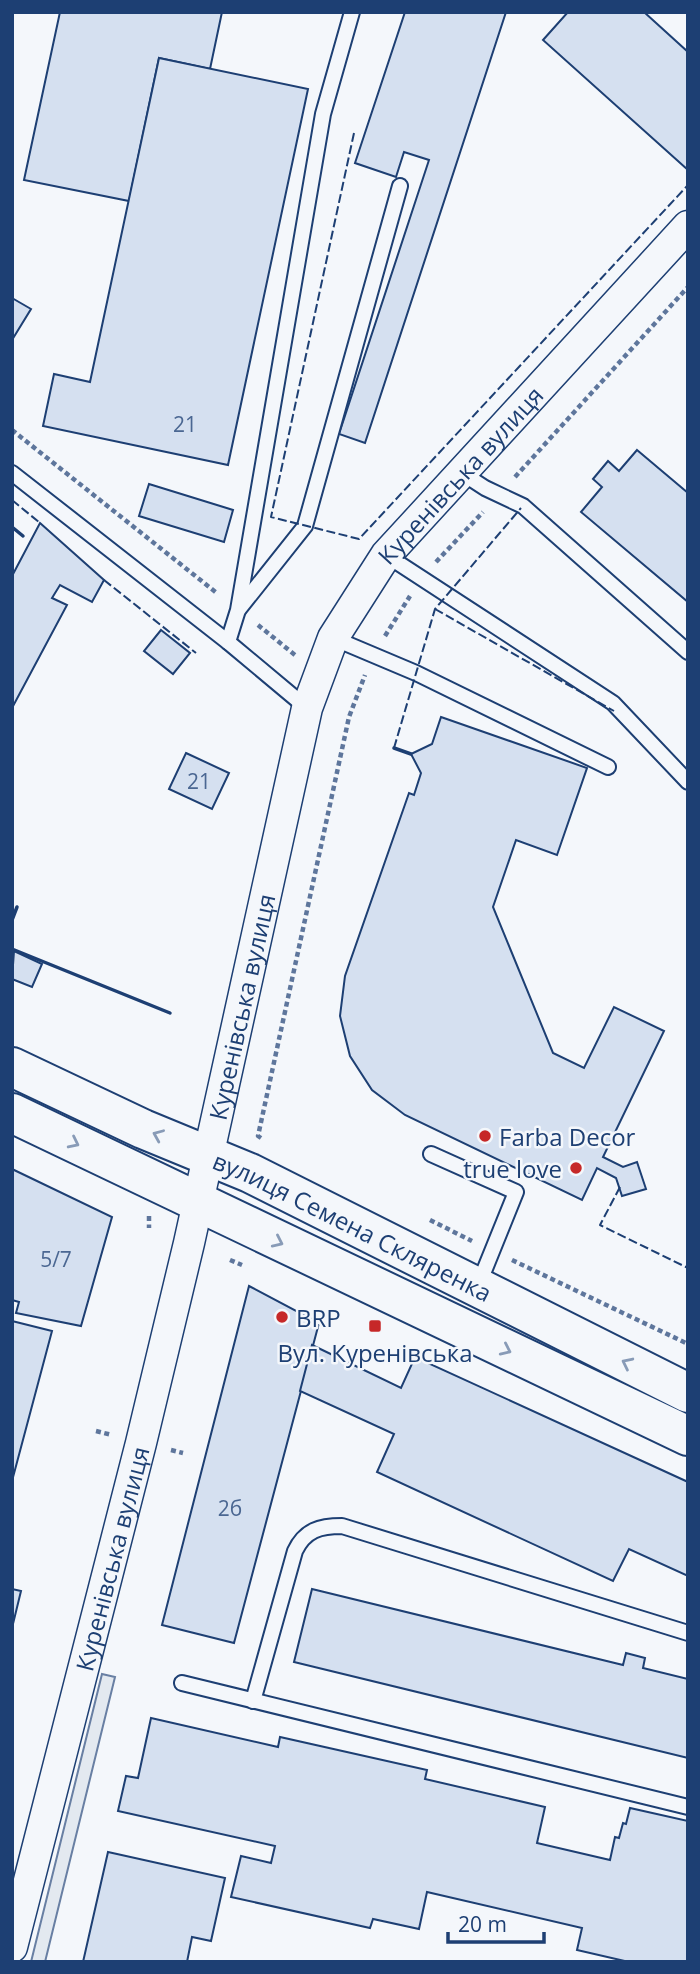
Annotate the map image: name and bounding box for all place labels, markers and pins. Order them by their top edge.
place label: Farba Decor [499,1120,636,1153]
marker: Farba Decor [477,1128,493,1144]
place label: true love [463,1152,562,1185]
marker: true love [568,1160,584,1176]
place label: BRP [296,1301,341,1334]
marker: BRP [274,1309,290,1325]
marker: Вул. Куренівська [367,1318,383,1334]
place label: Вул. Куренівська [277,1336,473,1369]

